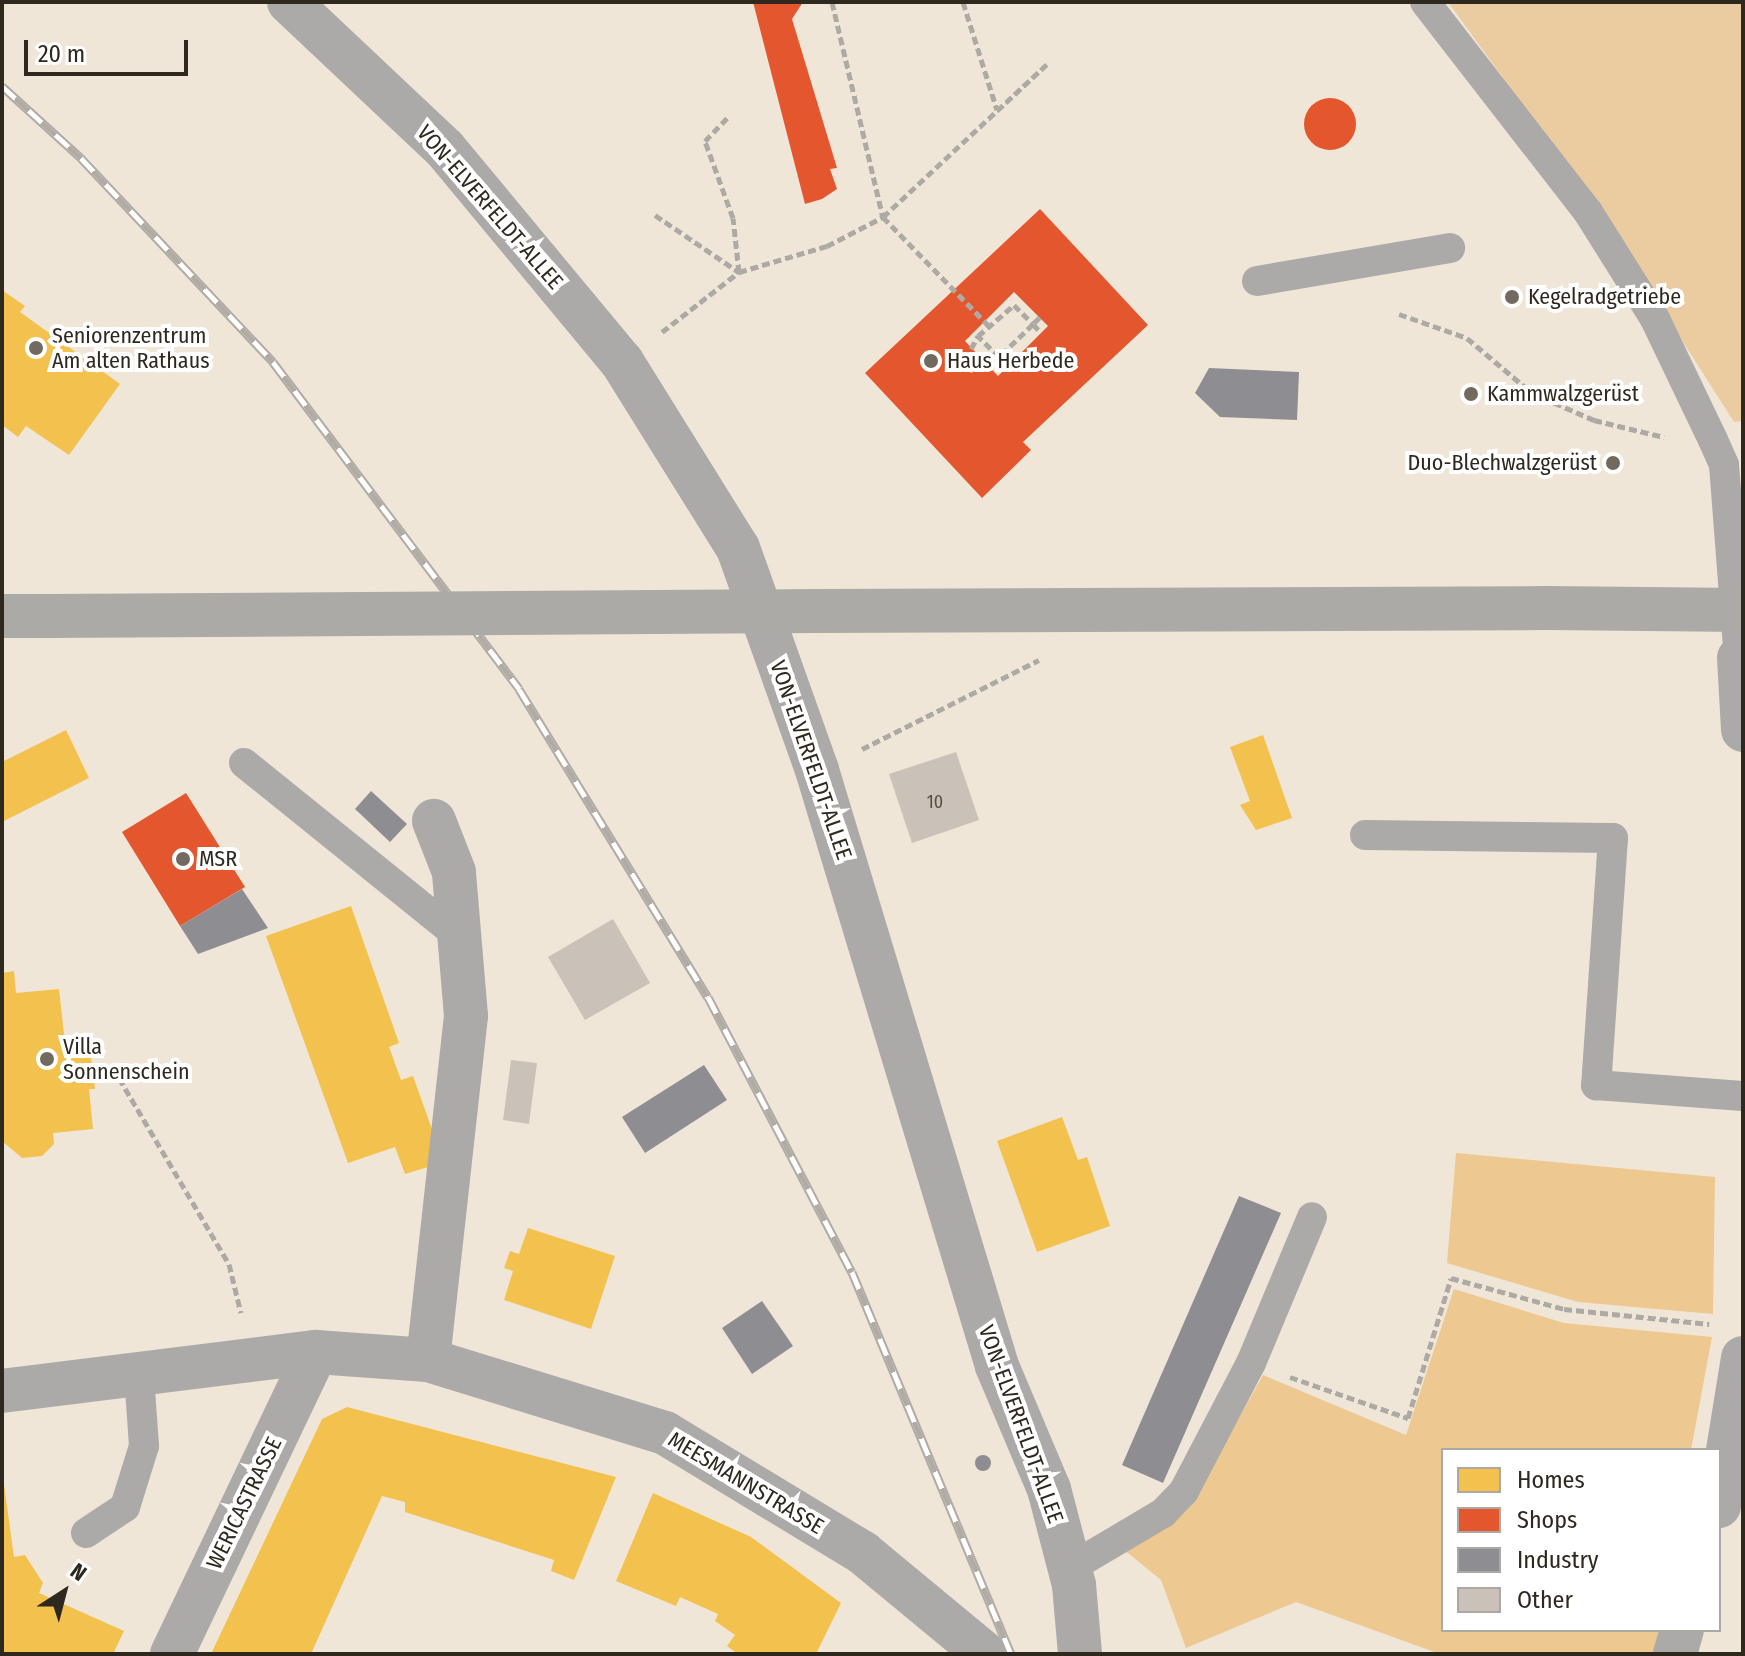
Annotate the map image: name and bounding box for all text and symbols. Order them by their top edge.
scale bar [28,24,192,74]
text: 20 m [38,40,85,68]
street label: VON-ELVERFELDT-ALLEE [412,120,568,294]
place label: Kegelradgetriebe [1528,284,1681,310]
marker: Kegelradgetriebe [1503,288,1521,306]
place label: Seniorenzentrum Am alten Rathaus [52,322,210,374]
marker: Seniorenzentrum Am alten Rathaus [27,339,45,357]
place label: Haus Herbede [947,348,1074,374]
marker: Haus Herbede [922,352,940,370]
place label: Kammwalzgerüst [1487,381,1639,407]
marker: Kammwalzgerüst [1462,385,1480,403]
place label: Duo-Blechwalzgerüst [1408,450,1597,476]
marker: Duo-Blechwalzgerüst [1604,454,1622,472]
street label: VON-ELVERFELDT-ALLEE [765,657,857,863]
house number: 10 [927,791,943,813]
place label: MSR [199,846,237,872]
marker: MSR [174,850,192,868]
place label: Villa Sonnenschein [63,1033,190,1084]
marker: Villa Sonnenschein [38,1050,56,1068]
street label: VON-ELVERFELDT-ALLEE [973,1321,1069,1527]
street label: MEESMANNSTRASSE [663,1426,829,1540]
street label: WERICASTRASSE [201,1433,287,1573]
legend [1441,1448,1721,1632]
text: Homes [1517,1466,1585,1494]
text: Shops [1517,1506,1577,1534]
text: Industry [1517,1546,1599,1574]
north arrow [24,1552,104,1632]
text: N [65,1557,92,1587]
text: Other [1517,1586,1573,1614]

